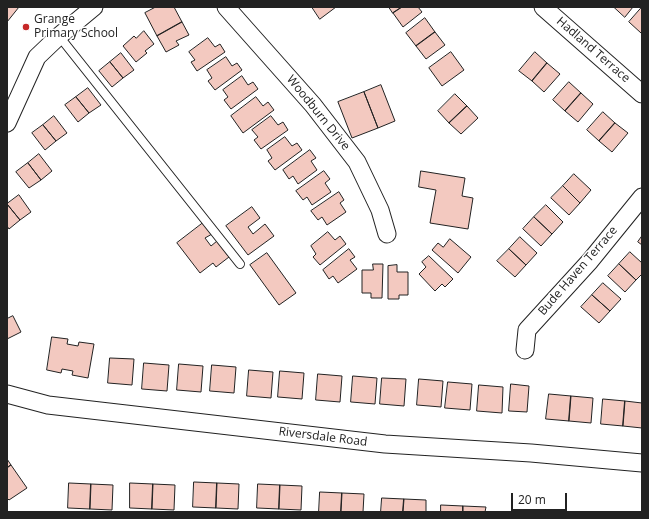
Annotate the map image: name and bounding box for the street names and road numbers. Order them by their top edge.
street label: Hadland Terrace [553,14,633,86]
street label: Woodburn Drive [283,73,353,153]
street label: Bude Haven Terrace [535,224,621,318]
street label: Riversdale Road [278,424,368,450]

